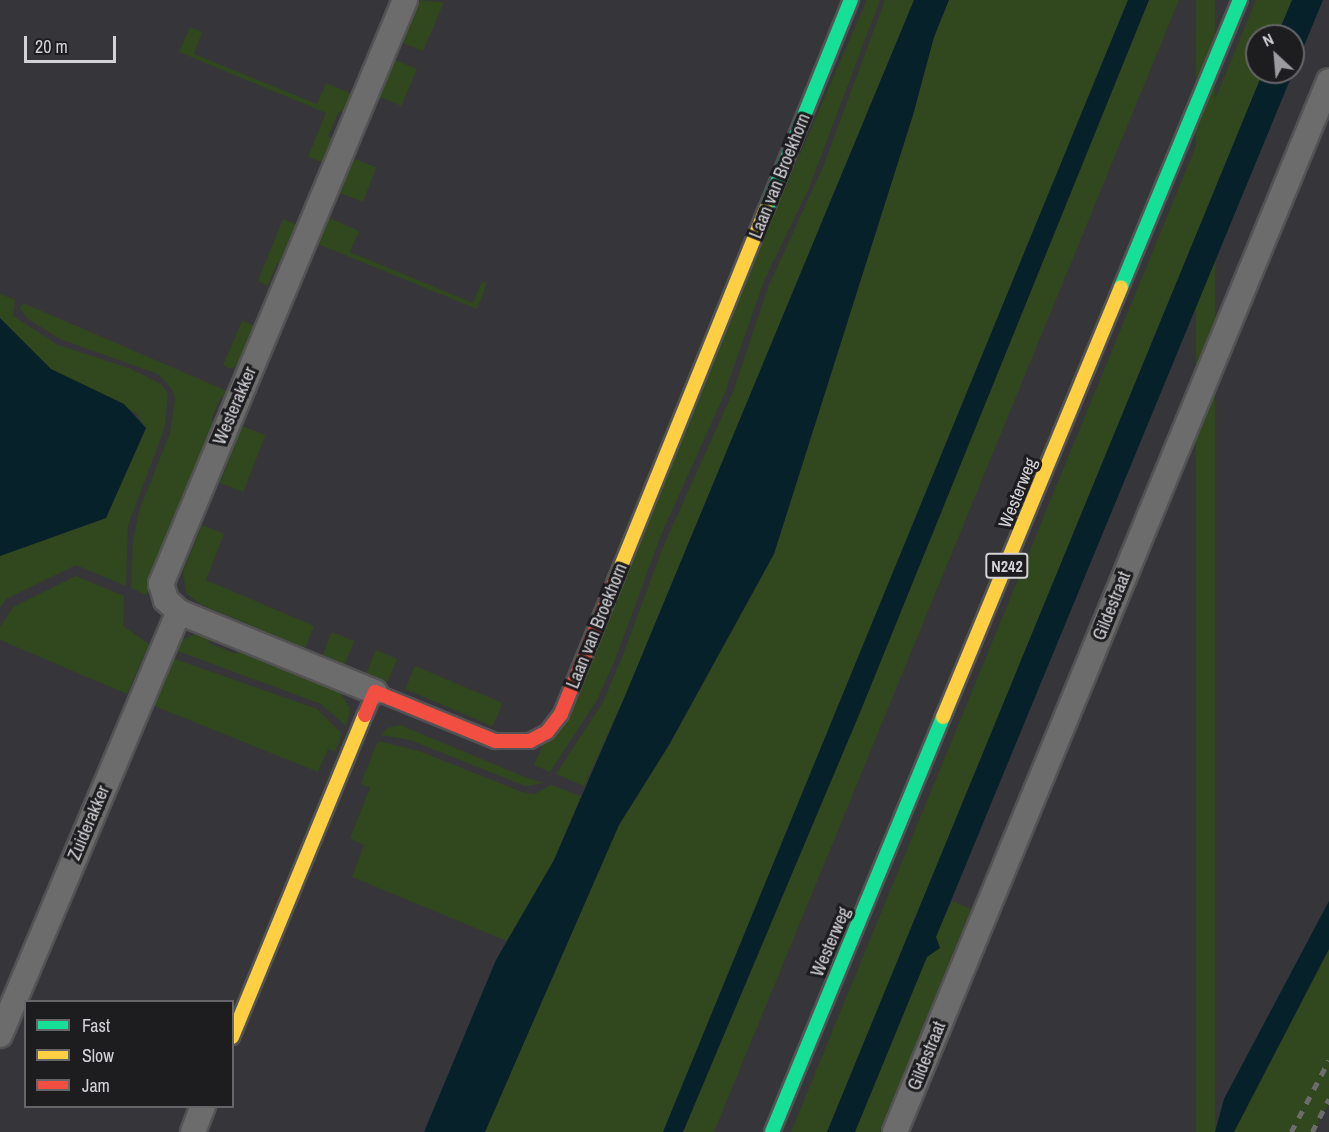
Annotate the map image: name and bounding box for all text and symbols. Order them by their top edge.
scale bar [27,24,118,62]
north arrow [1245,24,1305,84]
text: N [1259,28,1277,52]
text: 20 m [35,34,68,59]
street label: Laan van Broekhorn [745,110,815,242]
street label: Westerakker [209,364,261,448]
street label: Westerweg [994,455,1042,531]
road number: N242 [984,553,1030,579]
street label: Laan van Broekhorn [562,560,632,692]
street label: Gildestraat [1088,568,1136,644]
street label: Zuiderakker [64,783,114,863]
street label: Westerweg [807,904,855,980]
legend [24,1000,234,1108]
text: Fast [82,1013,110,1038]
street label: Gildestraat [903,1018,951,1094]
text: Slow [82,1043,114,1068]
text: Jam [82,1073,110,1098]

